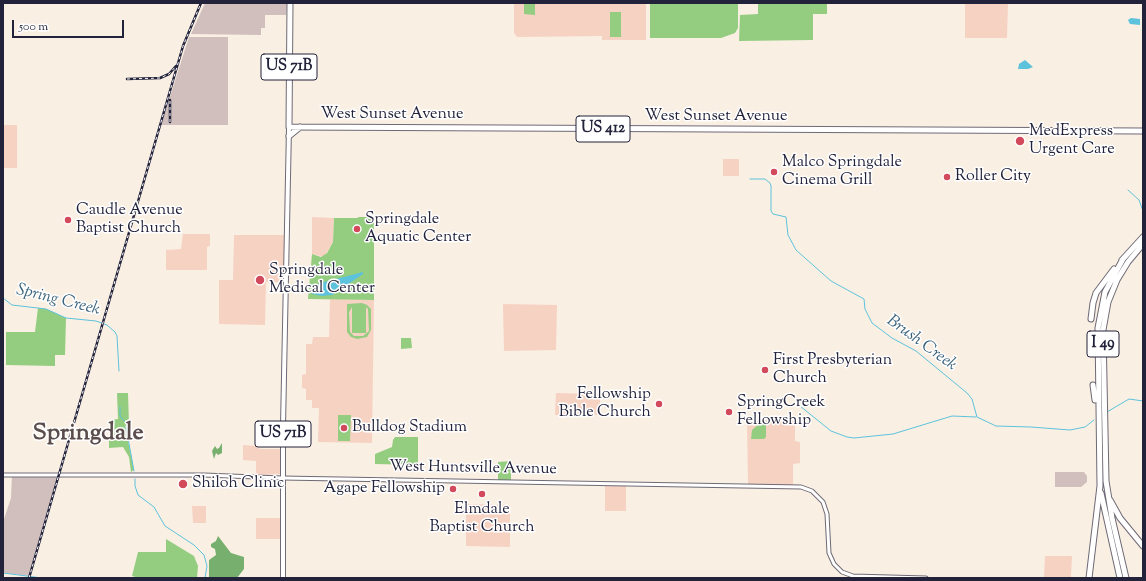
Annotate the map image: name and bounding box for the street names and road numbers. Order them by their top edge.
road number: US 71B [261,54,317,80]
street label: West Sunset Avenue [320,105,464,125]
street label: West Sunset Avenue [644,107,788,127]
road number: US 412 [576,116,630,142]
road number: I 49 [1087,331,1119,357]
road number: US 71B [255,421,311,447]
street label: West Huntsville Avenue [389,458,557,480]

